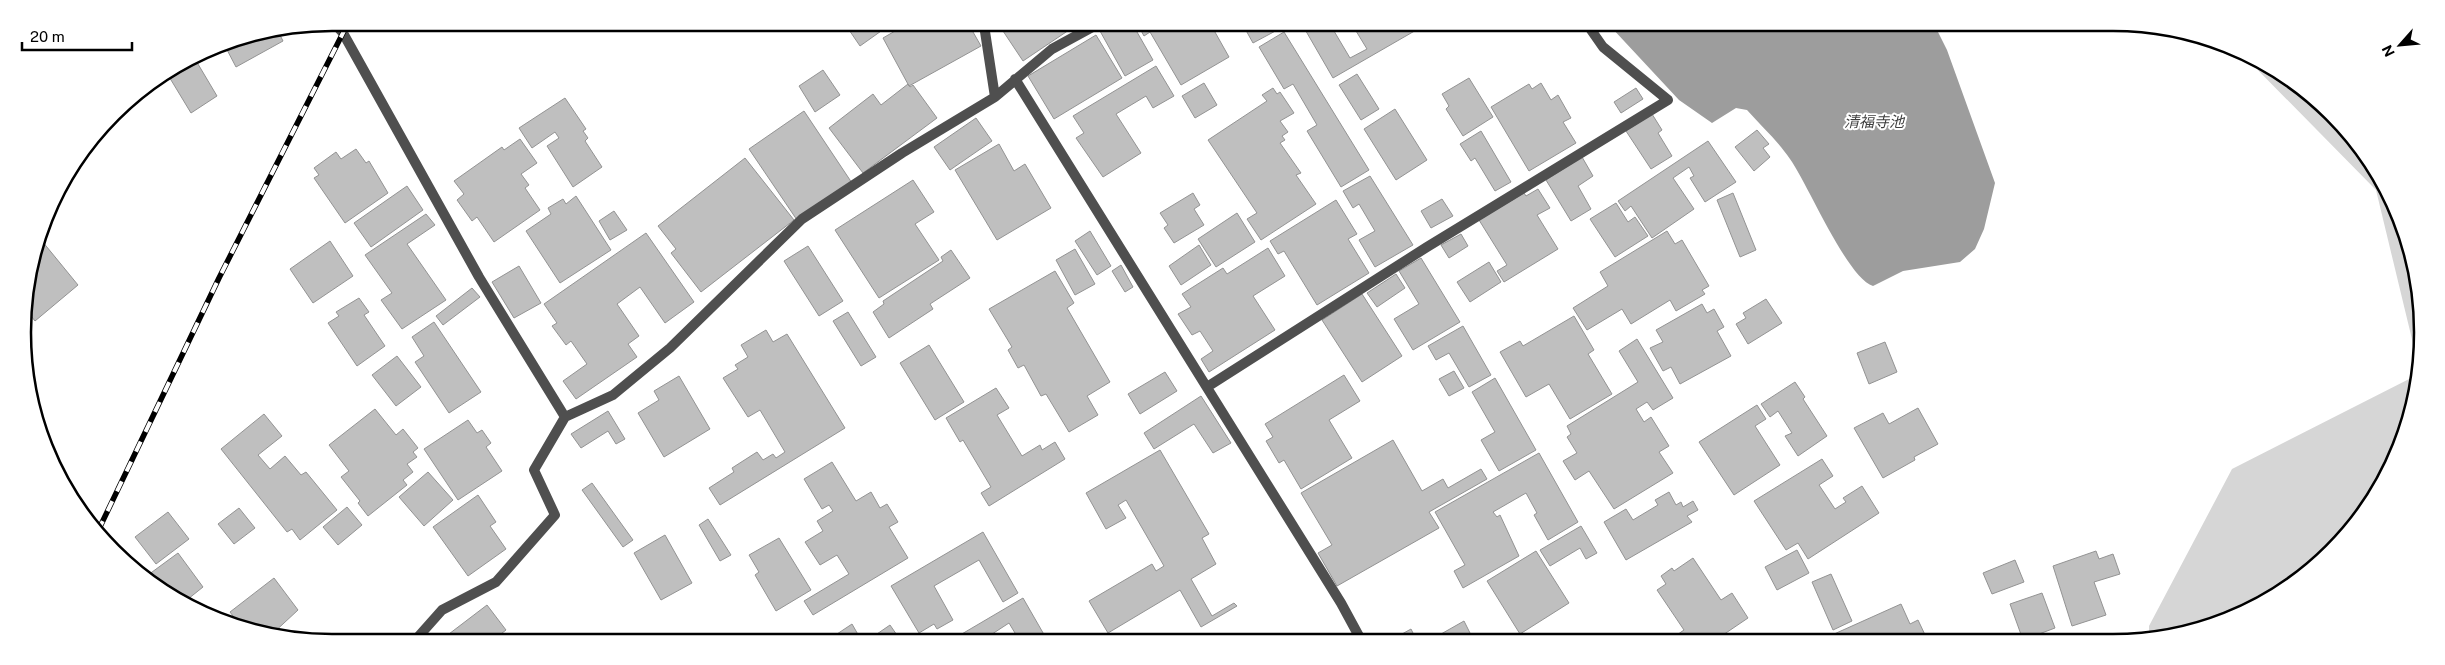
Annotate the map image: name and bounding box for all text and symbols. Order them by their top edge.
scale bar [22,20,132,52]
north arrow [2375,20,2425,70]
text: 20 m [30,28,65,45]
text: N [2379,42,2398,59]
water label: 清福寺池 [1844,113,1906,130]

